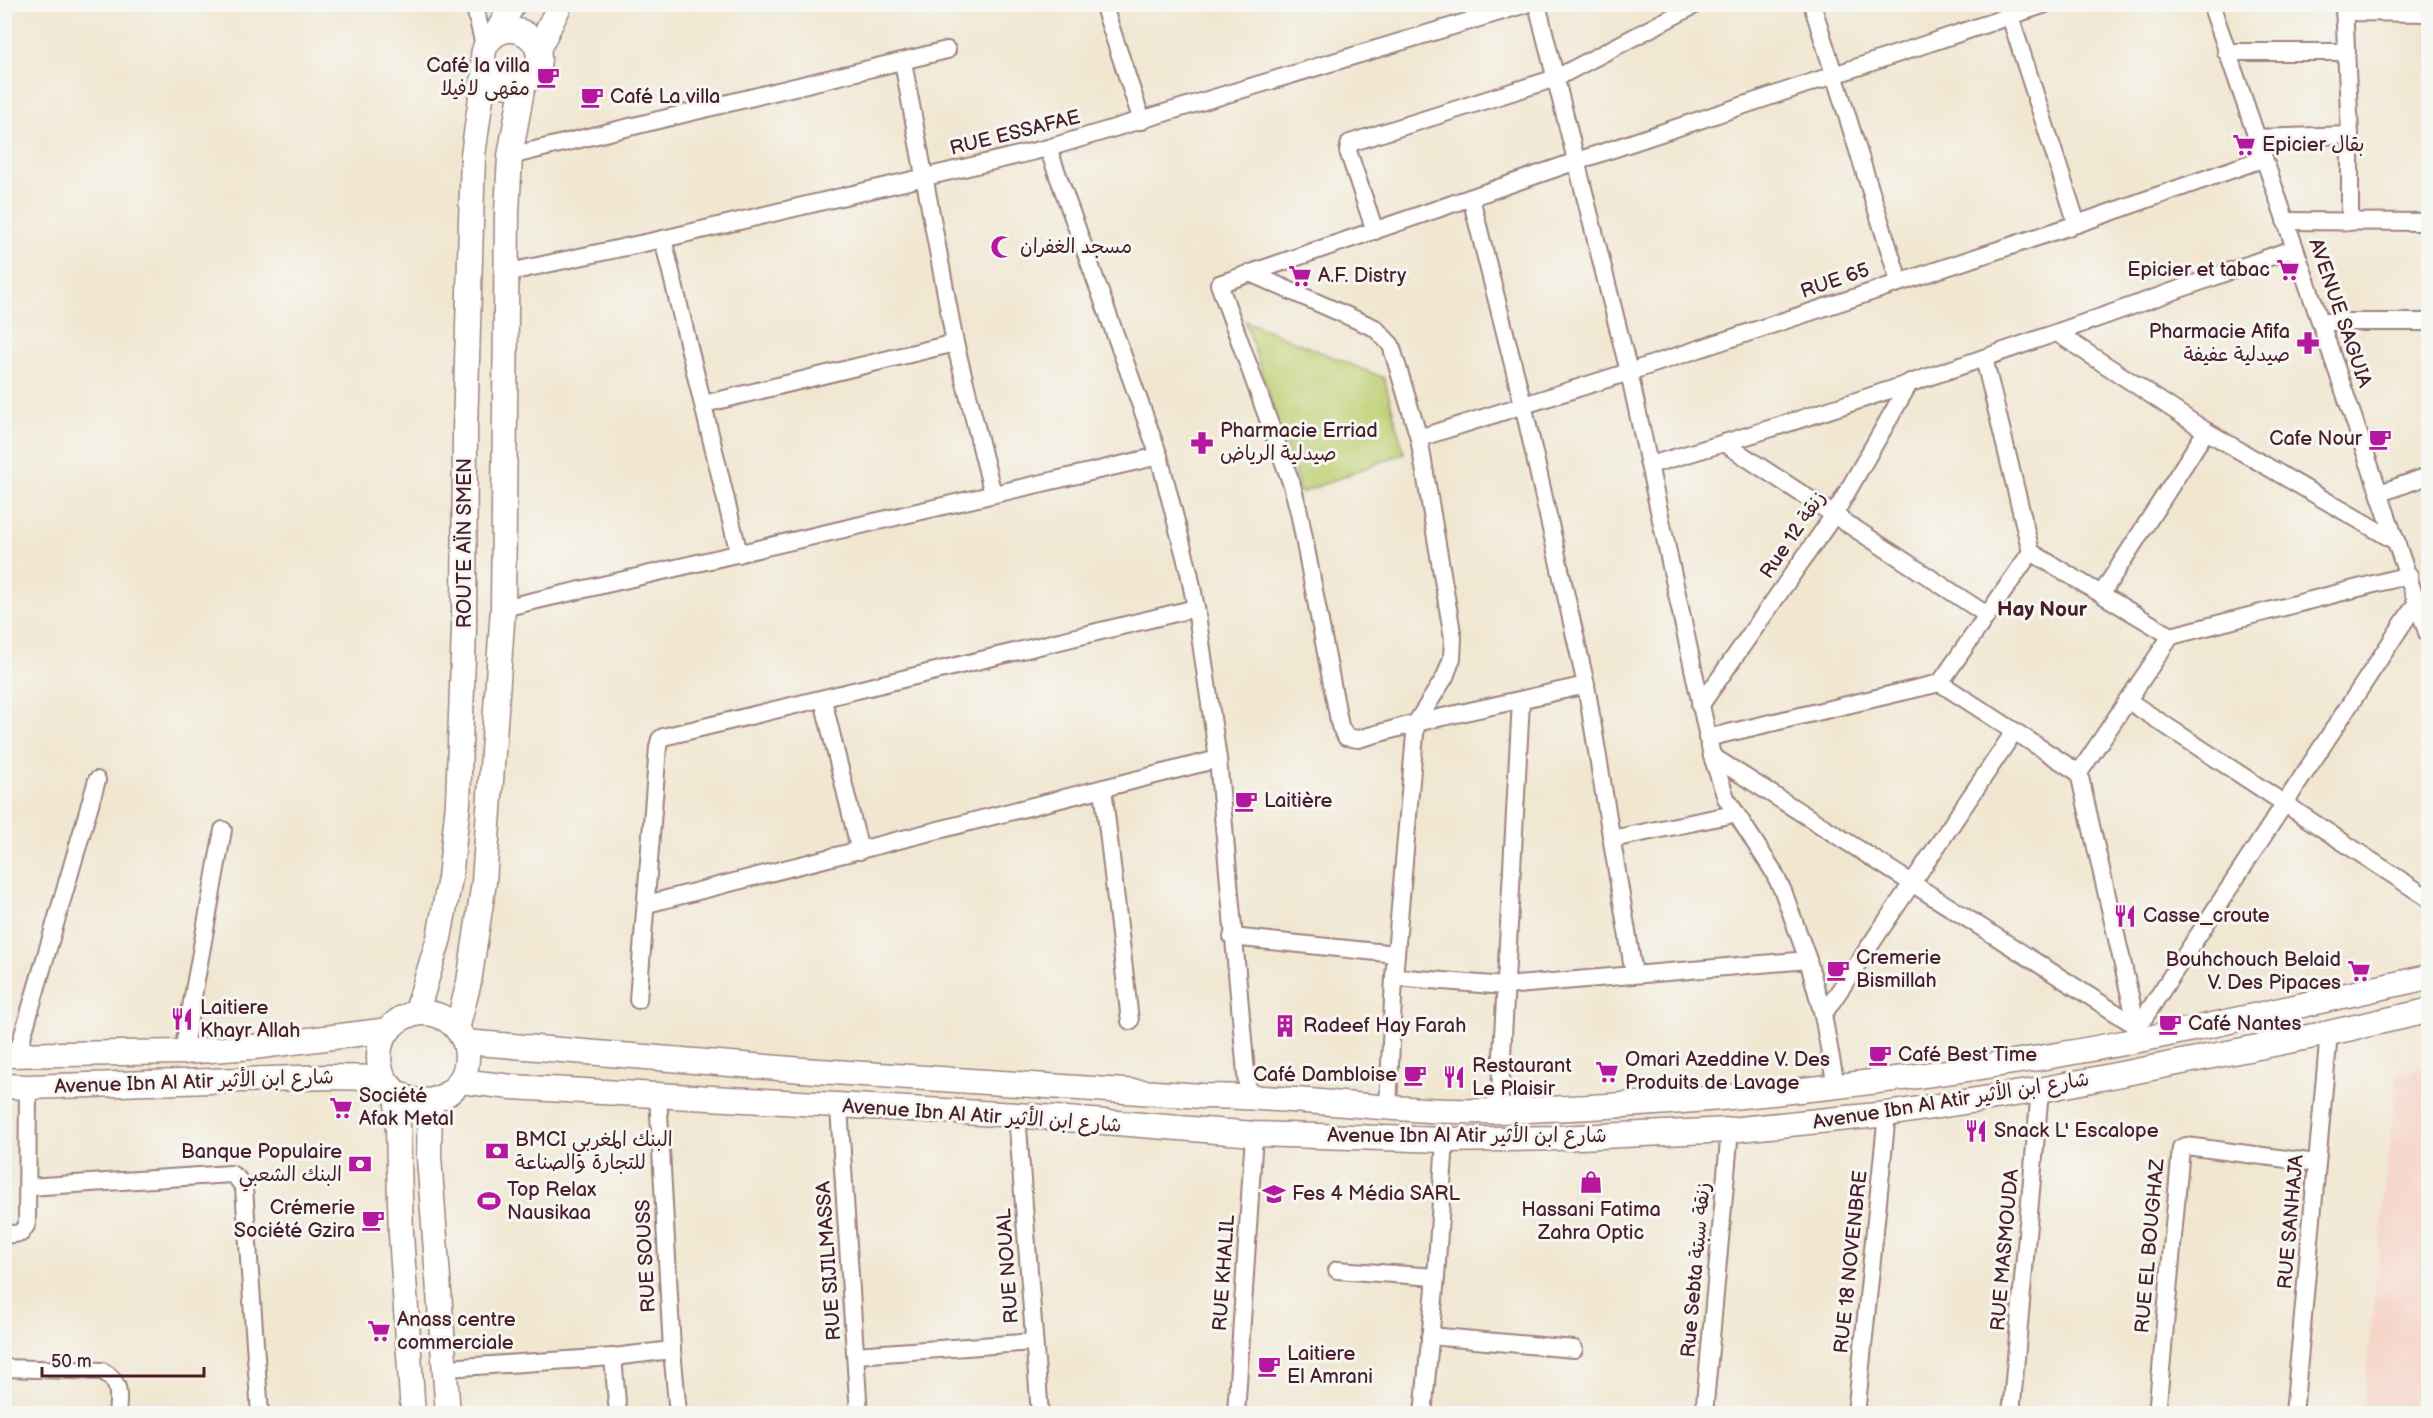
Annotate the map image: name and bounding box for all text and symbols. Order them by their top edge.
place label: Café la villa مقهى لافيلا [426,54,530,101]
cafe icon: Café la villa مقهى لافيلا [535,64,561,90]
cafe icon: Café La villa [579,84,605,110]
place label: Café La villa [610,85,720,109]
street label: RUE ESSAFAE [947,105,1083,161]
supermarket icon: Epicier بقال [2231,132,2257,158]
place label: Epicier بقال [2262,133,2365,157]
mosque icon: مسجد الغفران [989,234,1015,260]
place label: مسجد الغفران [1020,235,1132,259]
street label: AVENUE SAGUIA [2303,235,2377,391]
supermarket icon: Epicier et tabac [2275,257,2301,283]
street label: RUE 65 [1797,258,1873,304]
place label: Epicier et tabac [2127,258,2270,282]
supermarket icon: A.F. Distry [1287,263,1313,289]
place label: A.F. Distry [1318,264,1406,288]
place label: Pharmacie Afifa صيدلية عفيفة [2149,320,2290,367]
pharmacy icon: Pharmacie Afifa صيدلية عفيفة [2295,330,2321,356]
place label: Pharmacie Erriad صيدلية الرياض [1220,419,1378,466]
cafe icon: Cafe Nour [2367,426,2393,452]
place label: Cafe Nour [2269,427,2363,451]
pharmacy icon: Pharmacie Erriad صيدلية الرياض [1189,430,1215,456]
street label: ROUTE AÏN SMEN [453,458,477,628]
street label: Rue 12 زنقة [1755,487,1831,583]
district label: Hay Nour [1997,597,2088,622]
cafe icon: Laitière [1233,788,1259,814]
place label: Laitière [1264,789,1333,813]
restaurant icon: Casse_croute [2112,903,2138,929]
place label: Casse_croute [2143,904,2270,928]
place label: Cremerie Bismillah [1856,946,1941,993]
place label: Bouhchouch Belaid V. Des Pipaces [2166,948,2341,995]
cafe icon: Cremerie Bismillah [1825,957,1851,983]
supermarket icon: Bouhchouch Belaid V. Des Pipaces [2346,958,2372,984]
place label: Laitiere Khayr Allah [200,996,300,1043]
restaurant icon: Laitiere Khayr Allah [169,1006,195,1032]
cafe icon: Café Nantes [2157,1011,2183,1037]
place label: Café Nantes [2188,1012,2301,1036]
building icon: Radeef Hay Farah [1272,1013,1298,1039]
place label: Radeef Hay Farah [1303,1014,1466,1038]
cafe icon: Café Best Time [1867,1042,1893,1068]
place label: Café Best Time [1898,1043,2037,1067]
place label: Omari Azeddine V. Des Produits de Lavage [1625,1048,1830,1095]
place label: Restaurant Le Plaisir [1472,1054,1572,1101]
supermarket icon: Omari Azeddine V. Des Produits de Lavage [1594,1059,1620,1085]
cafe icon: Café Dambloise [1402,1062,1428,1088]
street label: Avenue Ibn Al Atir شارع ابن الأثير [54,1063,334,1100]
place label: Café Dambloise [1253,1063,1397,1087]
restaurant icon: Restaurant Le Plaisir [1441,1064,1467,1090]
street label: Avenue Ibn Al Atir شارع ابن الأثير [1811,1065,2091,1136]
place label: Société Afak Metal [359,1084,454,1131]
street label: Avenue Ibn Al Atir شارع ابن الأثير [842,1092,1122,1139]
supermarket icon: Société Afak Metal [328,1095,354,1121]
restaurant icon: Snack L' Escalope [1963,1118,1989,1144]
place label: Snack L' Escalope [1994,1119,2159,1143]
street label: Avenue Ibn Al Atir شارع ابن الأثير [1327,1122,1607,1149]
place label: BMCI البنك المغربي للتجارة والصناعة [515,1128,673,1175]
bank icon: BMCI البنك المغربي للتجارة والصناعة [484,1138,510,1164]
place label: Banque Populaire البنك الشعبي [181,1140,342,1192]
bank icon: Banque Populaire البنك الشعبي [347,1151,373,1177]
street label: RUE SANHAJA [2273,1153,2309,1290]
street label: RUE EL BOUGHAZ [2130,1157,2170,1334]
street label: RUE MASMOUDA [1986,1167,2024,1332]
shop icon: Hassani Fatima Zahra Optic [1578,1169,1604,1195]
street label: RUE 18 NOVENBRE [1829,1169,1873,1355]
place label: Top Relax Nausikaa [507,1178,597,1225]
street label: RUE SIJILMASSA [811,1180,847,1342]
school or university icon: Fes 4 Média SARL [1261,1181,1287,1207]
street label: Rue Sebta زنقة سبتة [1676,1181,1716,1359]
place label: Fes 4 Média SARL [1292,1182,1460,1206]
sports icon: Top Relax Nausikaa [476,1188,502,1214]
place label: Crémerie Société Gzira [234,1196,355,1243]
place label: Hassani Fatima Zahra Optic [1521,1198,1661,1245]
street label: RUE SOUSS [631,1199,661,1313]
cafe icon: Crémerie Société Gzira [360,1207,386,1233]
street label: RUE NOUAL [992,1207,1024,1324]
street label: RUE KHALIL [1208,1214,1240,1332]
place label: Anass centre commerciale [397,1308,516,1355]
supermarket icon: Anass centre commerciale [366,1318,392,1344]
scale bar [42,1340,204,1378]
place label: Laitiere El Amrani [1287,1342,1373,1389]
text: 50 m [51,1351,92,1372]
cafe icon: Laitiere El Amrani [1256,1353,1282,1379]

